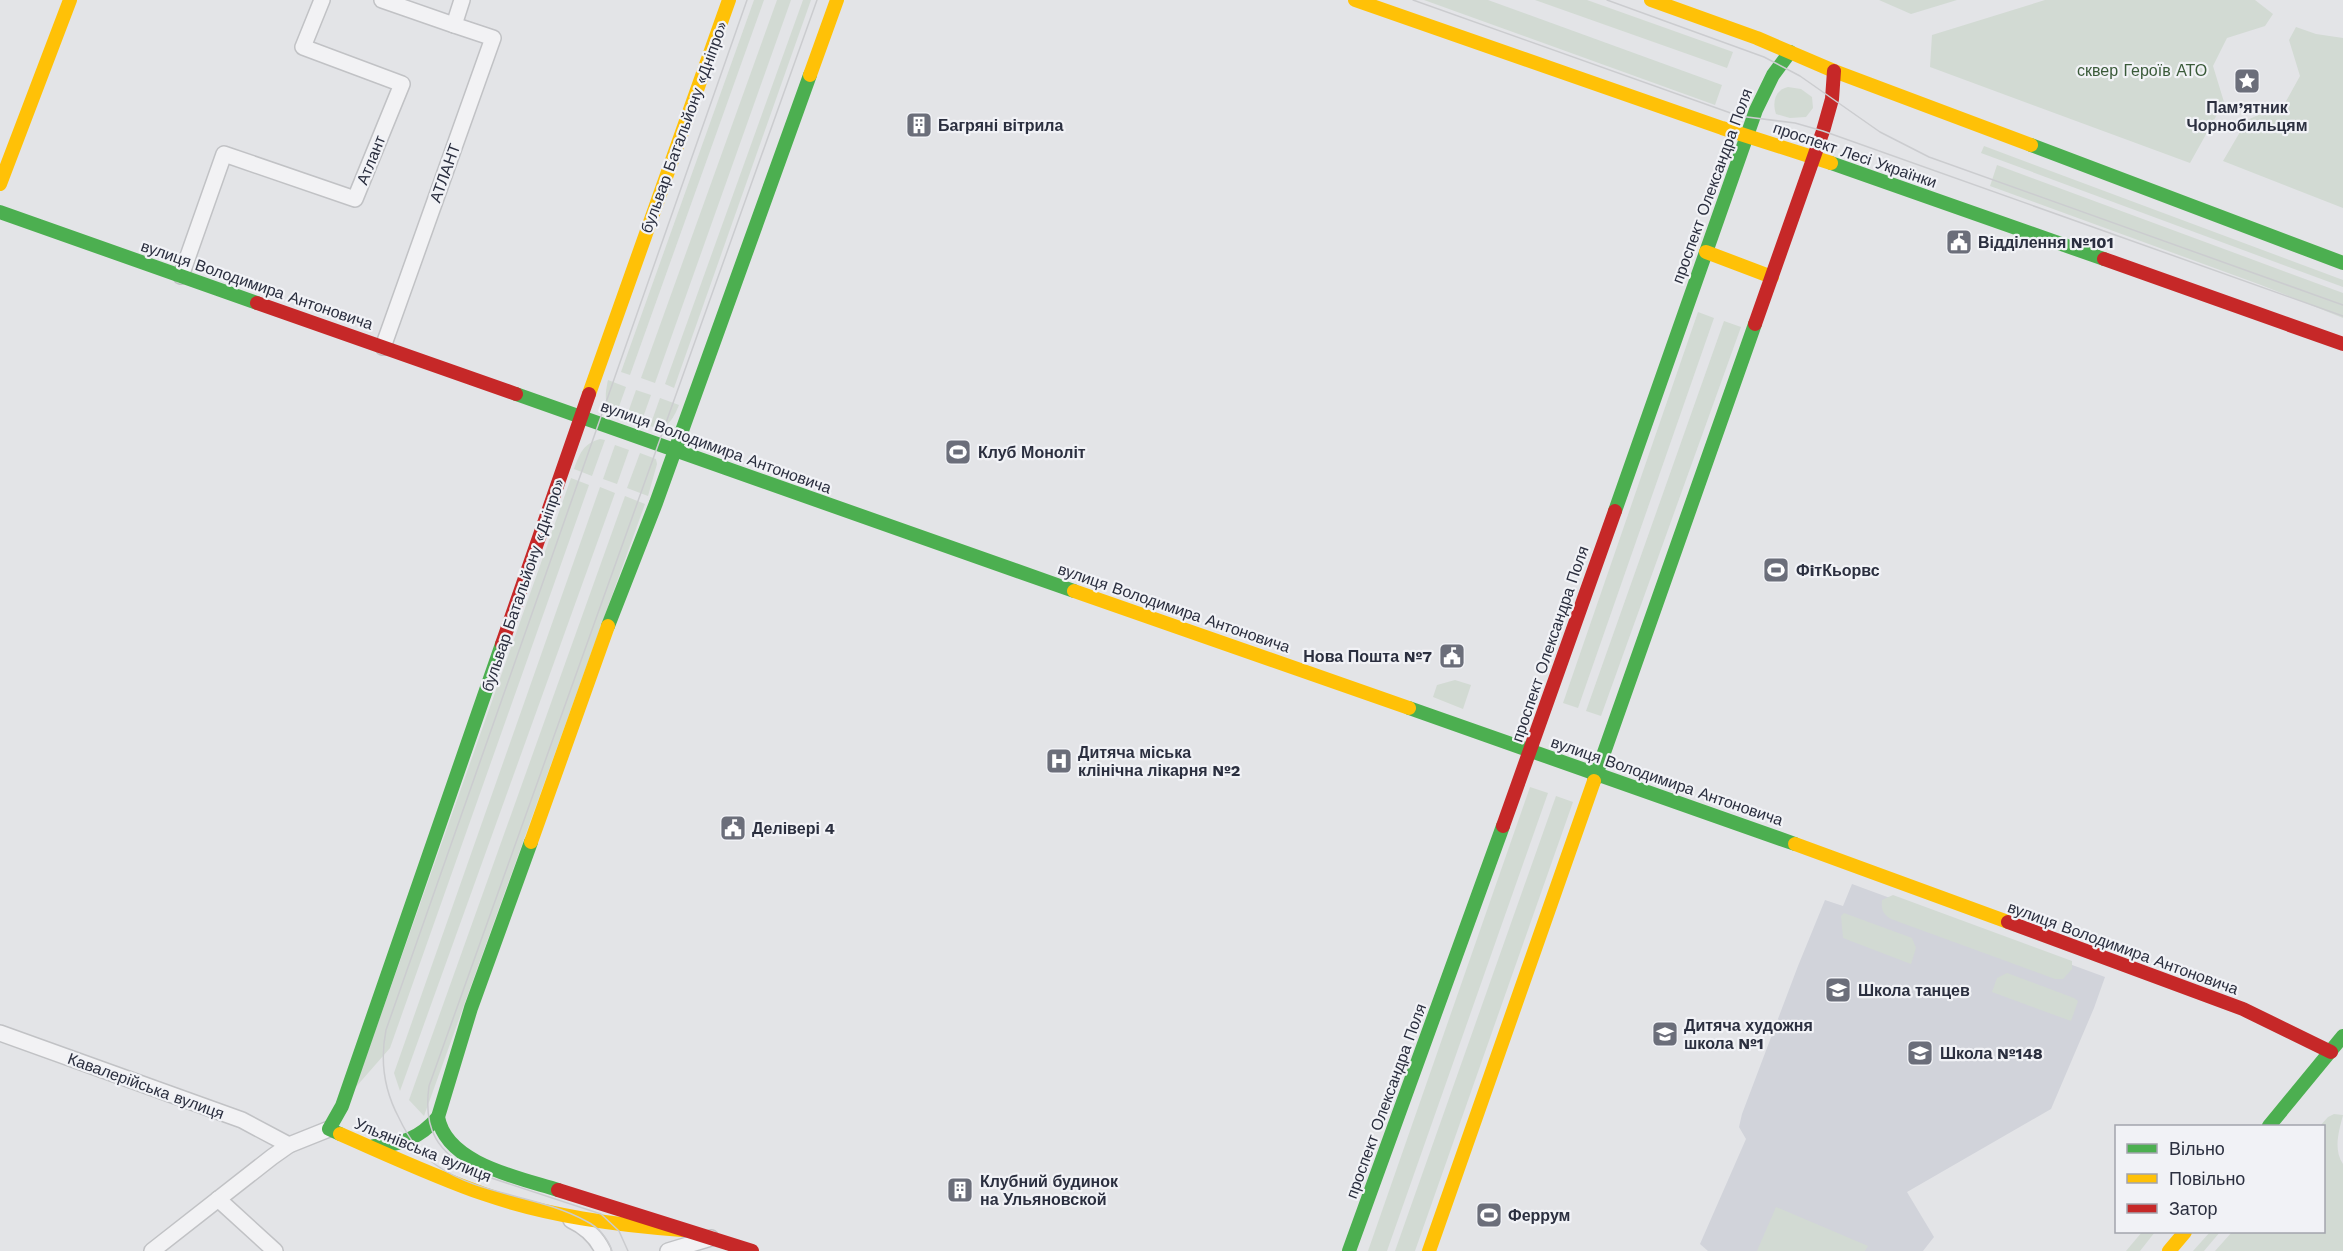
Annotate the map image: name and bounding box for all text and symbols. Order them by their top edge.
street label: бульвар Батальйону «Дніпро» [637,18,731,236]
park label: сквер Героїв АТО [2077,61,2207,80]
place icon: Пам’ятник Чорнобильцям [2232,66,2262,96]
street label: проспект Олександра Поля [1668,86,1756,286]
place label: Пам’ятник Чорнобильцям [2187,98,2307,135]
building icon: Багряні вітрила [904,110,934,140]
place label: Багряні вітрила [938,116,1064,135]
street label: проспект Лесі Українки [1771,118,1939,192]
street label: Атлант [353,132,390,188]
street label: АТЛАНТ [426,141,464,205]
public building icon: Відділення №101 [1944,227,1974,257]
place label: Відділення №101 [1978,233,2114,252]
street label: вулиця Володимира Антоновича [139,236,376,334]
street label: вулиця Володимира Антоновича [598,396,834,498]
sports icon: Клуб Моноліт [943,437,973,467]
place label: Клуб Моноліт [978,443,1086,462]
street label: бульвар Батальйону «Дніпро» [478,476,568,694]
street label: проспект Олександра Поля [1507,543,1593,745]
sports icon: ФiтКьорвс [1761,555,1791,585]
street label: вулиця Володимира Антоновича [1056,559,1293,657]
place label: ФiтКьорвс [1796,561,1880,580]
public building icon: Нова Пошта №7 [1437,641,1467,671]
place label: Нова Пошта №7 [1303,647,1432,666]
street label: вулиця Володимира Антоновича [1549,732,1786,830]
place label: Дитяча міська клінічна лікарня №2 [1078,743,1240,780]
hospital icon: Дитяча міська клінічна лікарня №2 [1044,746,1074,776]
public building icon: Делівері 4 [718,813,748,843]
place label: Делівері 4 [752,819,835,838]
street label: вулиця Володимира Антоновича [2005,897,2241,999]
school or university icon: Школа танцев [1823,975,1853,1005]
place label: Школа танцев [1858,981,1970,1000]
street label: проспект Олександра Поля [1342,1001,1430,1201]
place label: Дитяча художня школа №1 [1684,1016,1813,1053]
school or university icon: Дитяча художня школа №1 [1650,1019,1680,1049]
school or university icon: Школа №148 [1905,1038,1935,1068]
place label: Школа №148 [1940,1044,2043,1063]
street label: Кавалерійська вулиця [65,1049,227,1123]
street label: Ульянівська вулиця [352,1114,494,1186]
legend [2115,1125,2325,1233]
text: Вільно [2169,1138,2225,1159]
text: Повільно [2169,1168,2245,1189]
place label: Клубний будинок на Ульяновской [980,1172,1119,1209]
building icon: Клубний будинок на Ульяновской [945,1175,975,1205]
text: Затор [2169,1198,2218,1219]
sports icon: Феррум [1474,1200,1504,1230]
place label: Феррум [1508,1206,1570,1225]

